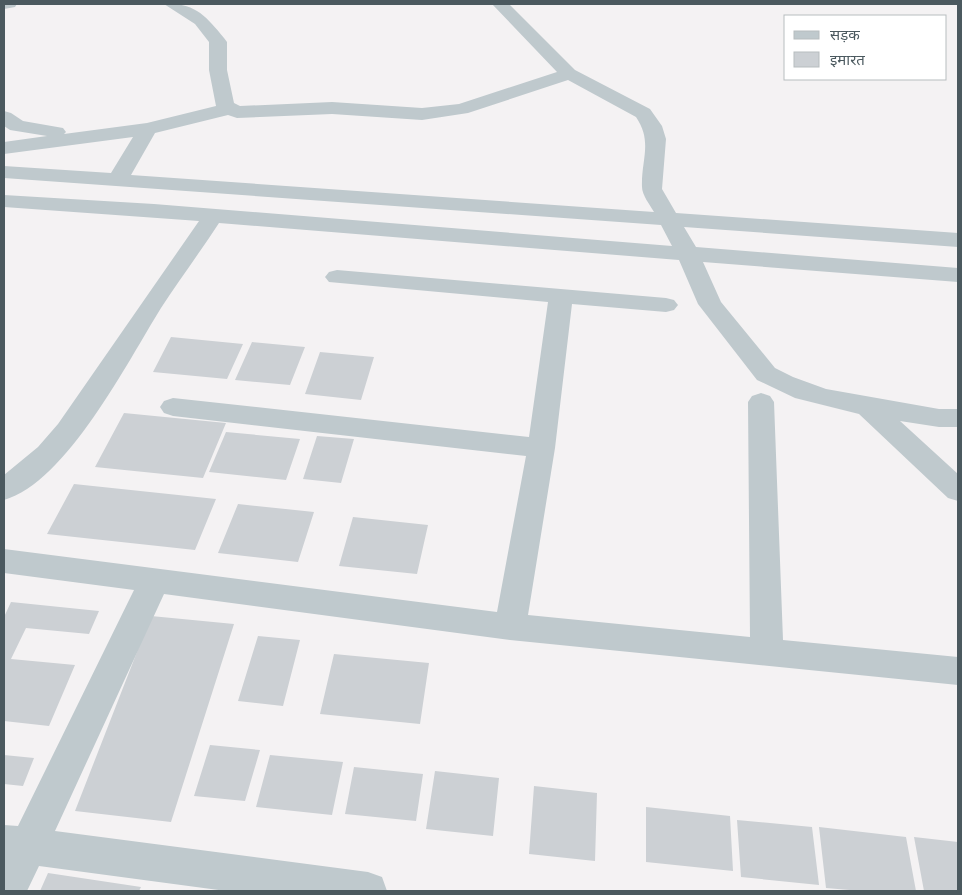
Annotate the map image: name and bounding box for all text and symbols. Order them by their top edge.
legend [784,15,947,80]
text: सड़क [830,26,860,44]
text: इमारत [830,51,865,69]

